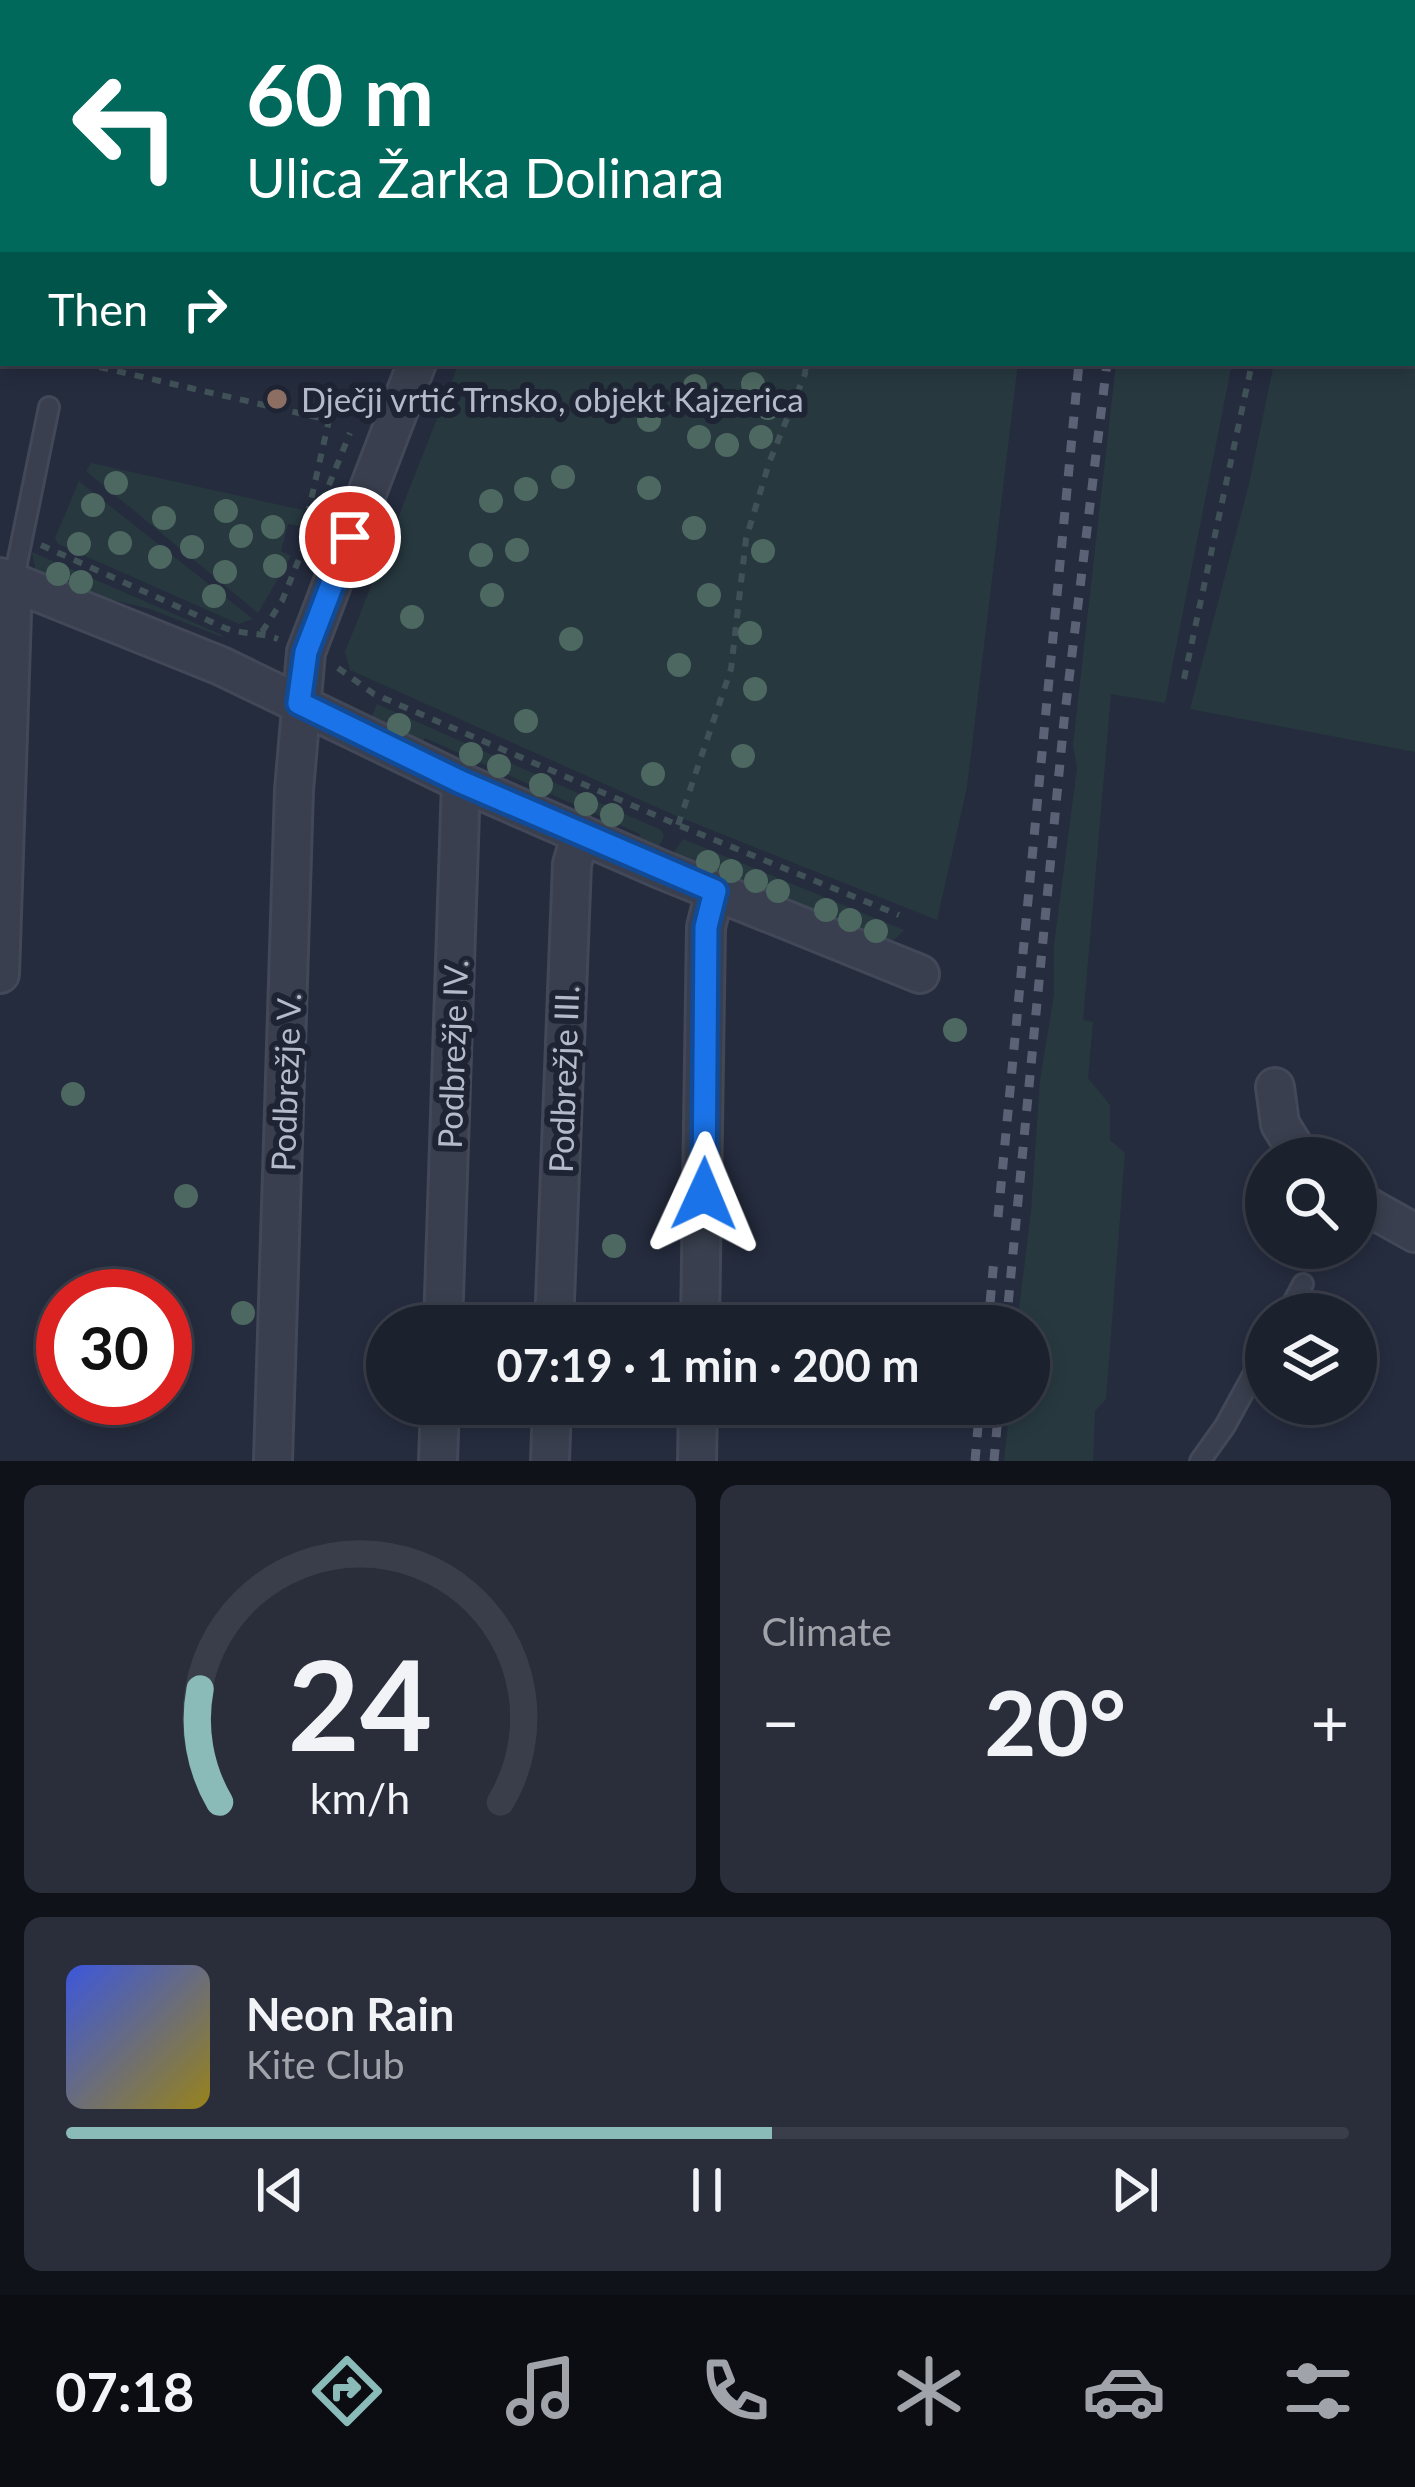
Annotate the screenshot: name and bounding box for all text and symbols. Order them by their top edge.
text: 60 m [246,43,434,144]
icon: left [48,48,204,204]
text: Ulica Žarka Dolinara [246,145,724,210]
icon: right [172,276,238,342]
text: Then [48,282,148,336]
place label: Dječji vrtić Trnsko, objekt Kajzerica [301,379,804,419]
marker: Dječji vrtić Trnsko, objekt Kajzerica [264,386,290,412]
pin [299,486,401,588]
icon: arrive [317,504,383,570]
street label: Podbrežje IV. [429,959,475,1149]
street label: Podbrežje III. [540,985,586,1173]
street label: Podbrežje V. [262,992,308,1172]
position arrow [641,1131,767,1257]
map controls [1245,1137,1377,1425]
button: search [1245,1137,1377,1269]
speed limit sign: 30 [36,1269,192,1425]
button: layers [1245,1293,1377,1425]
text: 07:19 · 1 min · 200 m [497,1338,919,1392]
text: Climate [762,1608,892,1654]
text: 24 [287,1628,432,1778]
text: 20° [984,1667,1126,1775]
text: − [762,1682,800,1761]
text: + [1311,1682,1349,1761]
text: km/h [310,1772,410,1823]
text: Neon Rain [246,1987,454,2041]
text: Kite Club [246,2041,405,2087]
icon: previous [247,2157,313,2223]
icon: pause [674,2157,740,2223]
icon: next [1102,2157,1168,2223]
icon: directions [305,2349,389,2433]
icon: music [499,2349,583,2433]
icon: phone [693,2349,777,2433]
icon: climate [887,2349,971,2433]
icon: car [1082,2349,1166,2433]
icon: filters [1276,2349,1360,2433]
text: 07:18 [55,2359,194,2424]

